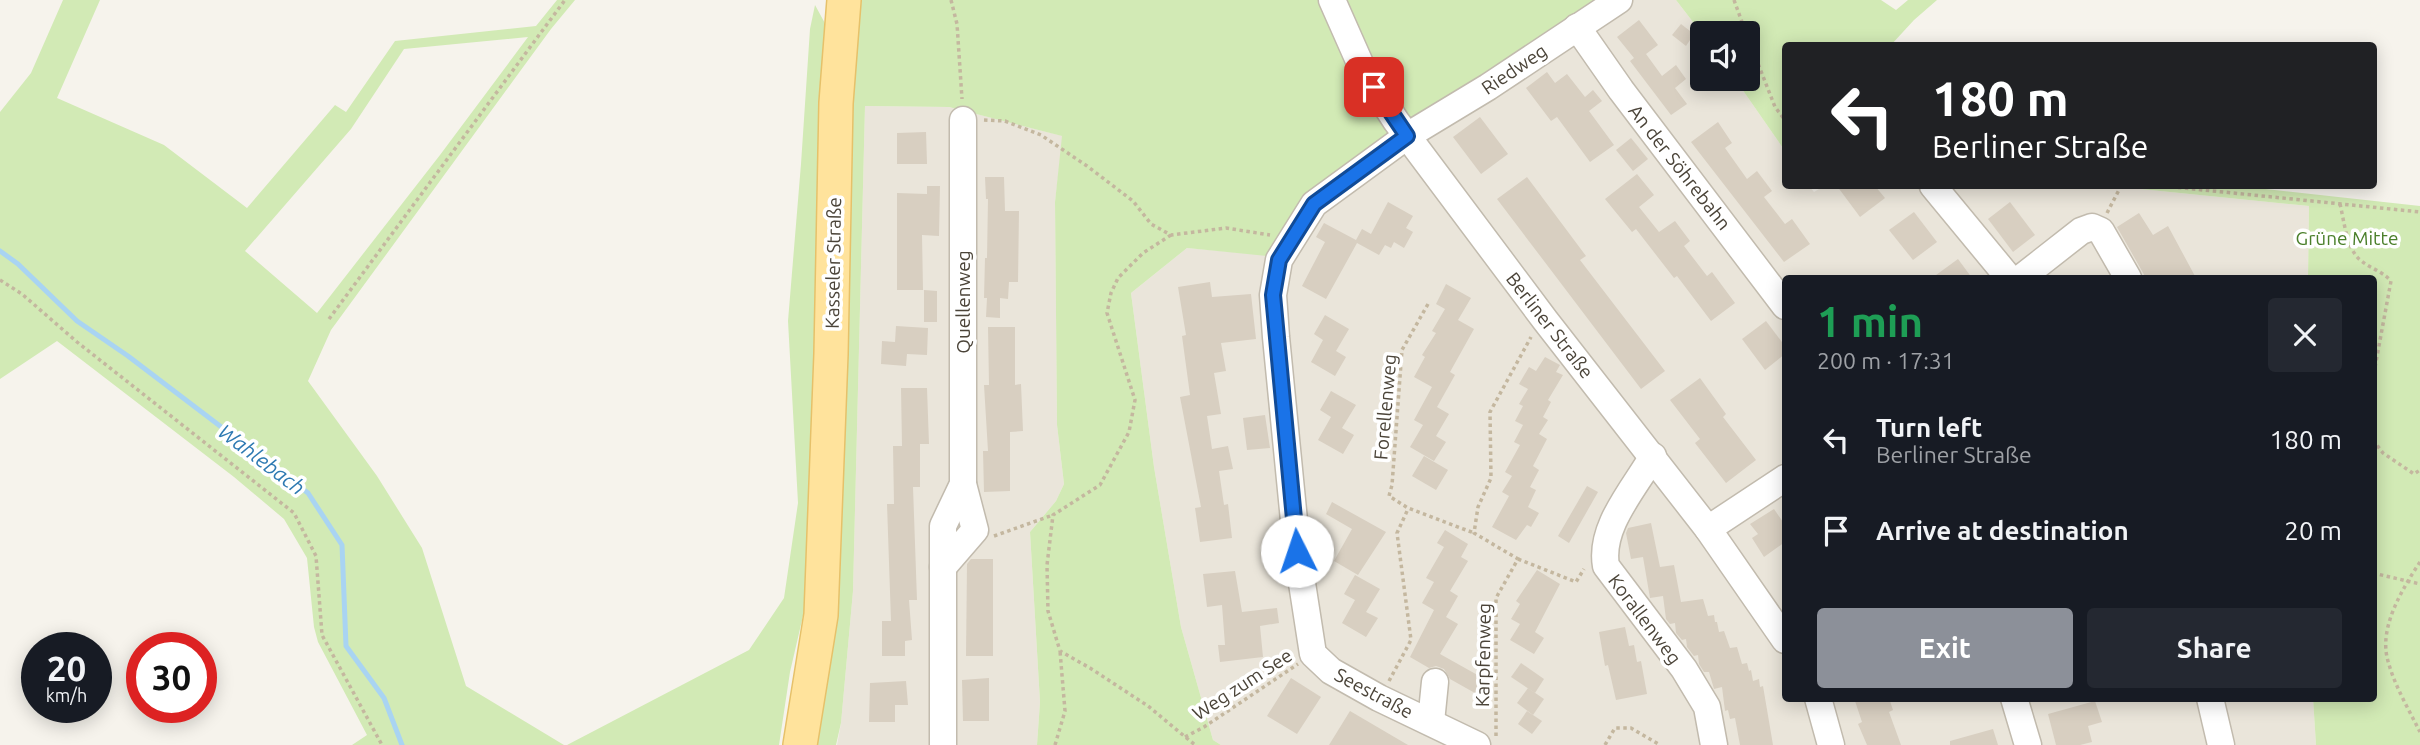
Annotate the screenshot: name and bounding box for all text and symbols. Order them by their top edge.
map controls [1690,21,1760,91]
button: sound [1690,21,1760,91]
street label: Riedweg [1477,39,1551,99]
pin [1344,57,1404,117]
icon: arrive [1355,68,1393,106]
icon: left [1817,70,1908,161]
text: 180 m [1932,70,2069,125]
street label: An der Söhrebahn [1624,100,1736,234]
text: Berliner Straße [1932,128,2149,164]
street label: Kasseler Straße [821,197,845,329]
park label: Grüne Mitte [2296,227,2398,249]
street label: Quellenweg [952,250,974,354]
street label: Berliner Straße [1502,268,1598,382]
text: 1 min [1817,298,1923,345]
button: close [2268,298,2342,372]
text: 200 m · 17:31 [1817,348,1955,373]
street label: Forellenweg [1369,353,1401,461]
text: Turn left [1876,413,1982,442]
water label: Wahlebach [214,419,310,499]
icon: left [1817,421,1855,459]
text: 180 m [2270,425,2342,454]
text: Berliner Straße [1876,442,2032,467]
icon: arrive [1817,512,1855,550]
position arrow [1260,514,1334,588]
text: Arrive at destination [1876,516,2129,545]
text: 20 m [2284,516,2342,545]
street label: Korallenweg [1604,570,1686,668]
street label: Karpfenweg [1471,603,1495,707]
button: Exit [1817,608,2073,688]
button: Share [2087,608,2342,688]
speed limit sign: 30 [126,632,217,723]
street label: Weg zum See [1188,644,1296,724]
text: 20 [47,648,86,688]
street label: Seestraße [1331,663,1417,723]
text: km/h [46,685,87,705]

